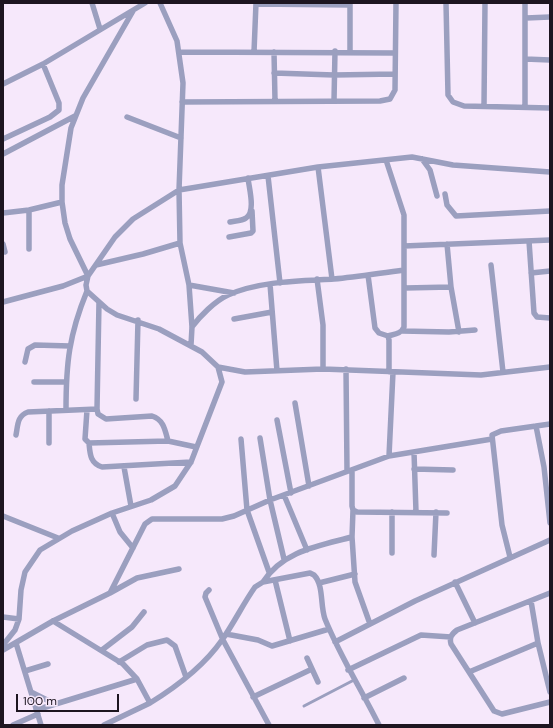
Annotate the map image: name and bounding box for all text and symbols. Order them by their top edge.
scale bar [18,686,121,712]
text: 100 m [23,693,57,709]

